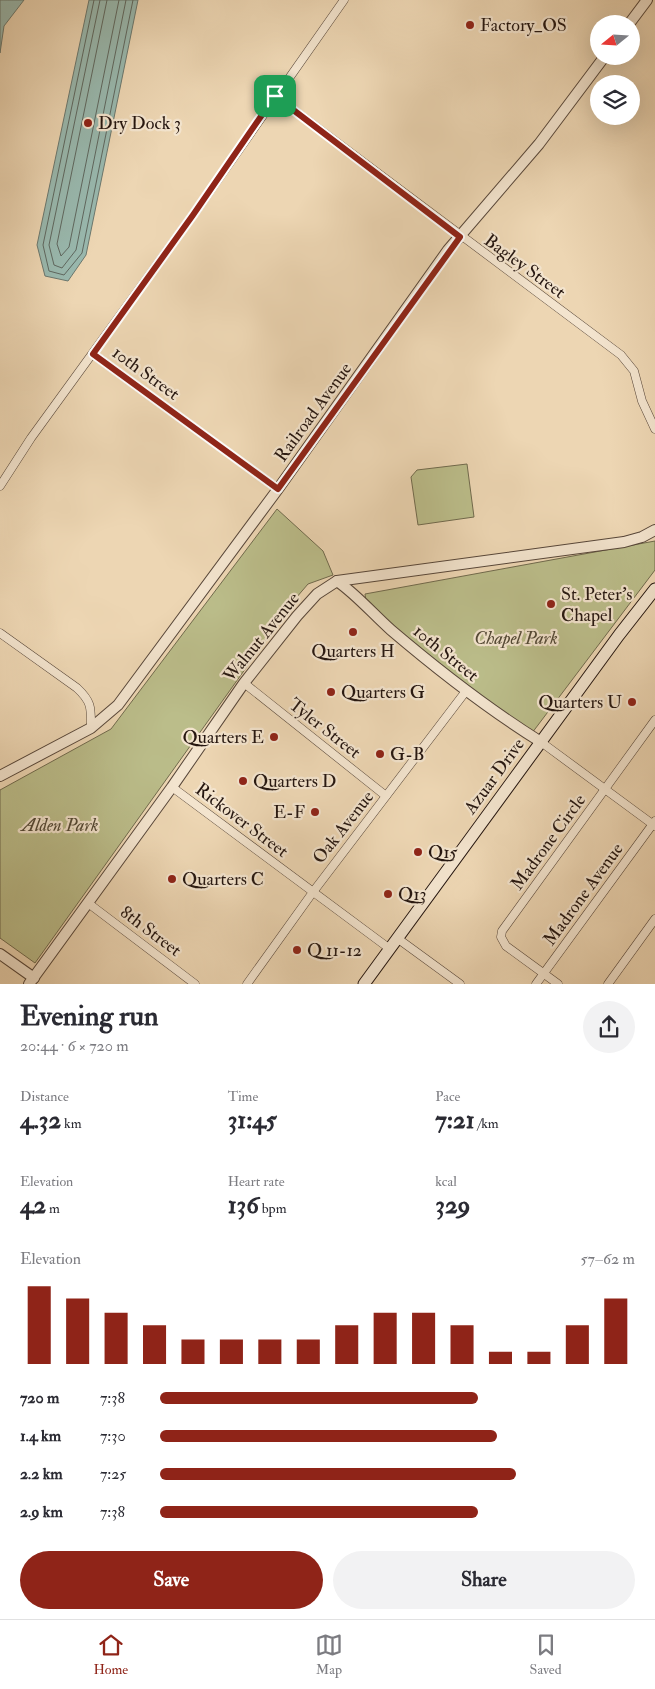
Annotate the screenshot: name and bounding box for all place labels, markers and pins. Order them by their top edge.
place label: Factory_OS [480,14,567,37]
marker: Factory_OS [464,19,476,31]
pin [254,75,296,117]
place label: Dry Dock 3 [98,112,181,135]
marker: Dry Dock 3 [82,117,94,129]
place label: St. Peter's Chapel [561,583,632,627]
marker: St. Peter's Chapel [545,598,557,610]
marker: Quarters H [347,626,359,638]
place label: Quarters H [311,640,395,663]
place label: Quarters G [341,681,425,704]
marker: Quarters G [325,686,337,698]
place label: Quarters U [538,691,622,714]
marker: Quarters U [626,696,638,708]
place label: Quarters E [182,726,264,749]
marker: Quarters E [268,731,280,743]
place label: G-B [390,743,425,766]
marker: G-B [374,748,386,760]
place label: Quarters D [253,770,336,793]
marker: Quarters D [237,775,249,787]
place label: E-F [273,801,305,824]
marker: E-F [309,806,321,818]
place label: Q15 [428,841,458,864]
marker: Q15 [412,846,424,858]
place label: Quarters C [182,868,264,891]
marker: Quarters C [166,873,178,885]
place label: Q13 [398,883,427,906]
marker: Q13 [382,888,394,900]
place label: Q 11-12 [307,939,362,962]
marker: Q 11-12 [291,944,303,956]

